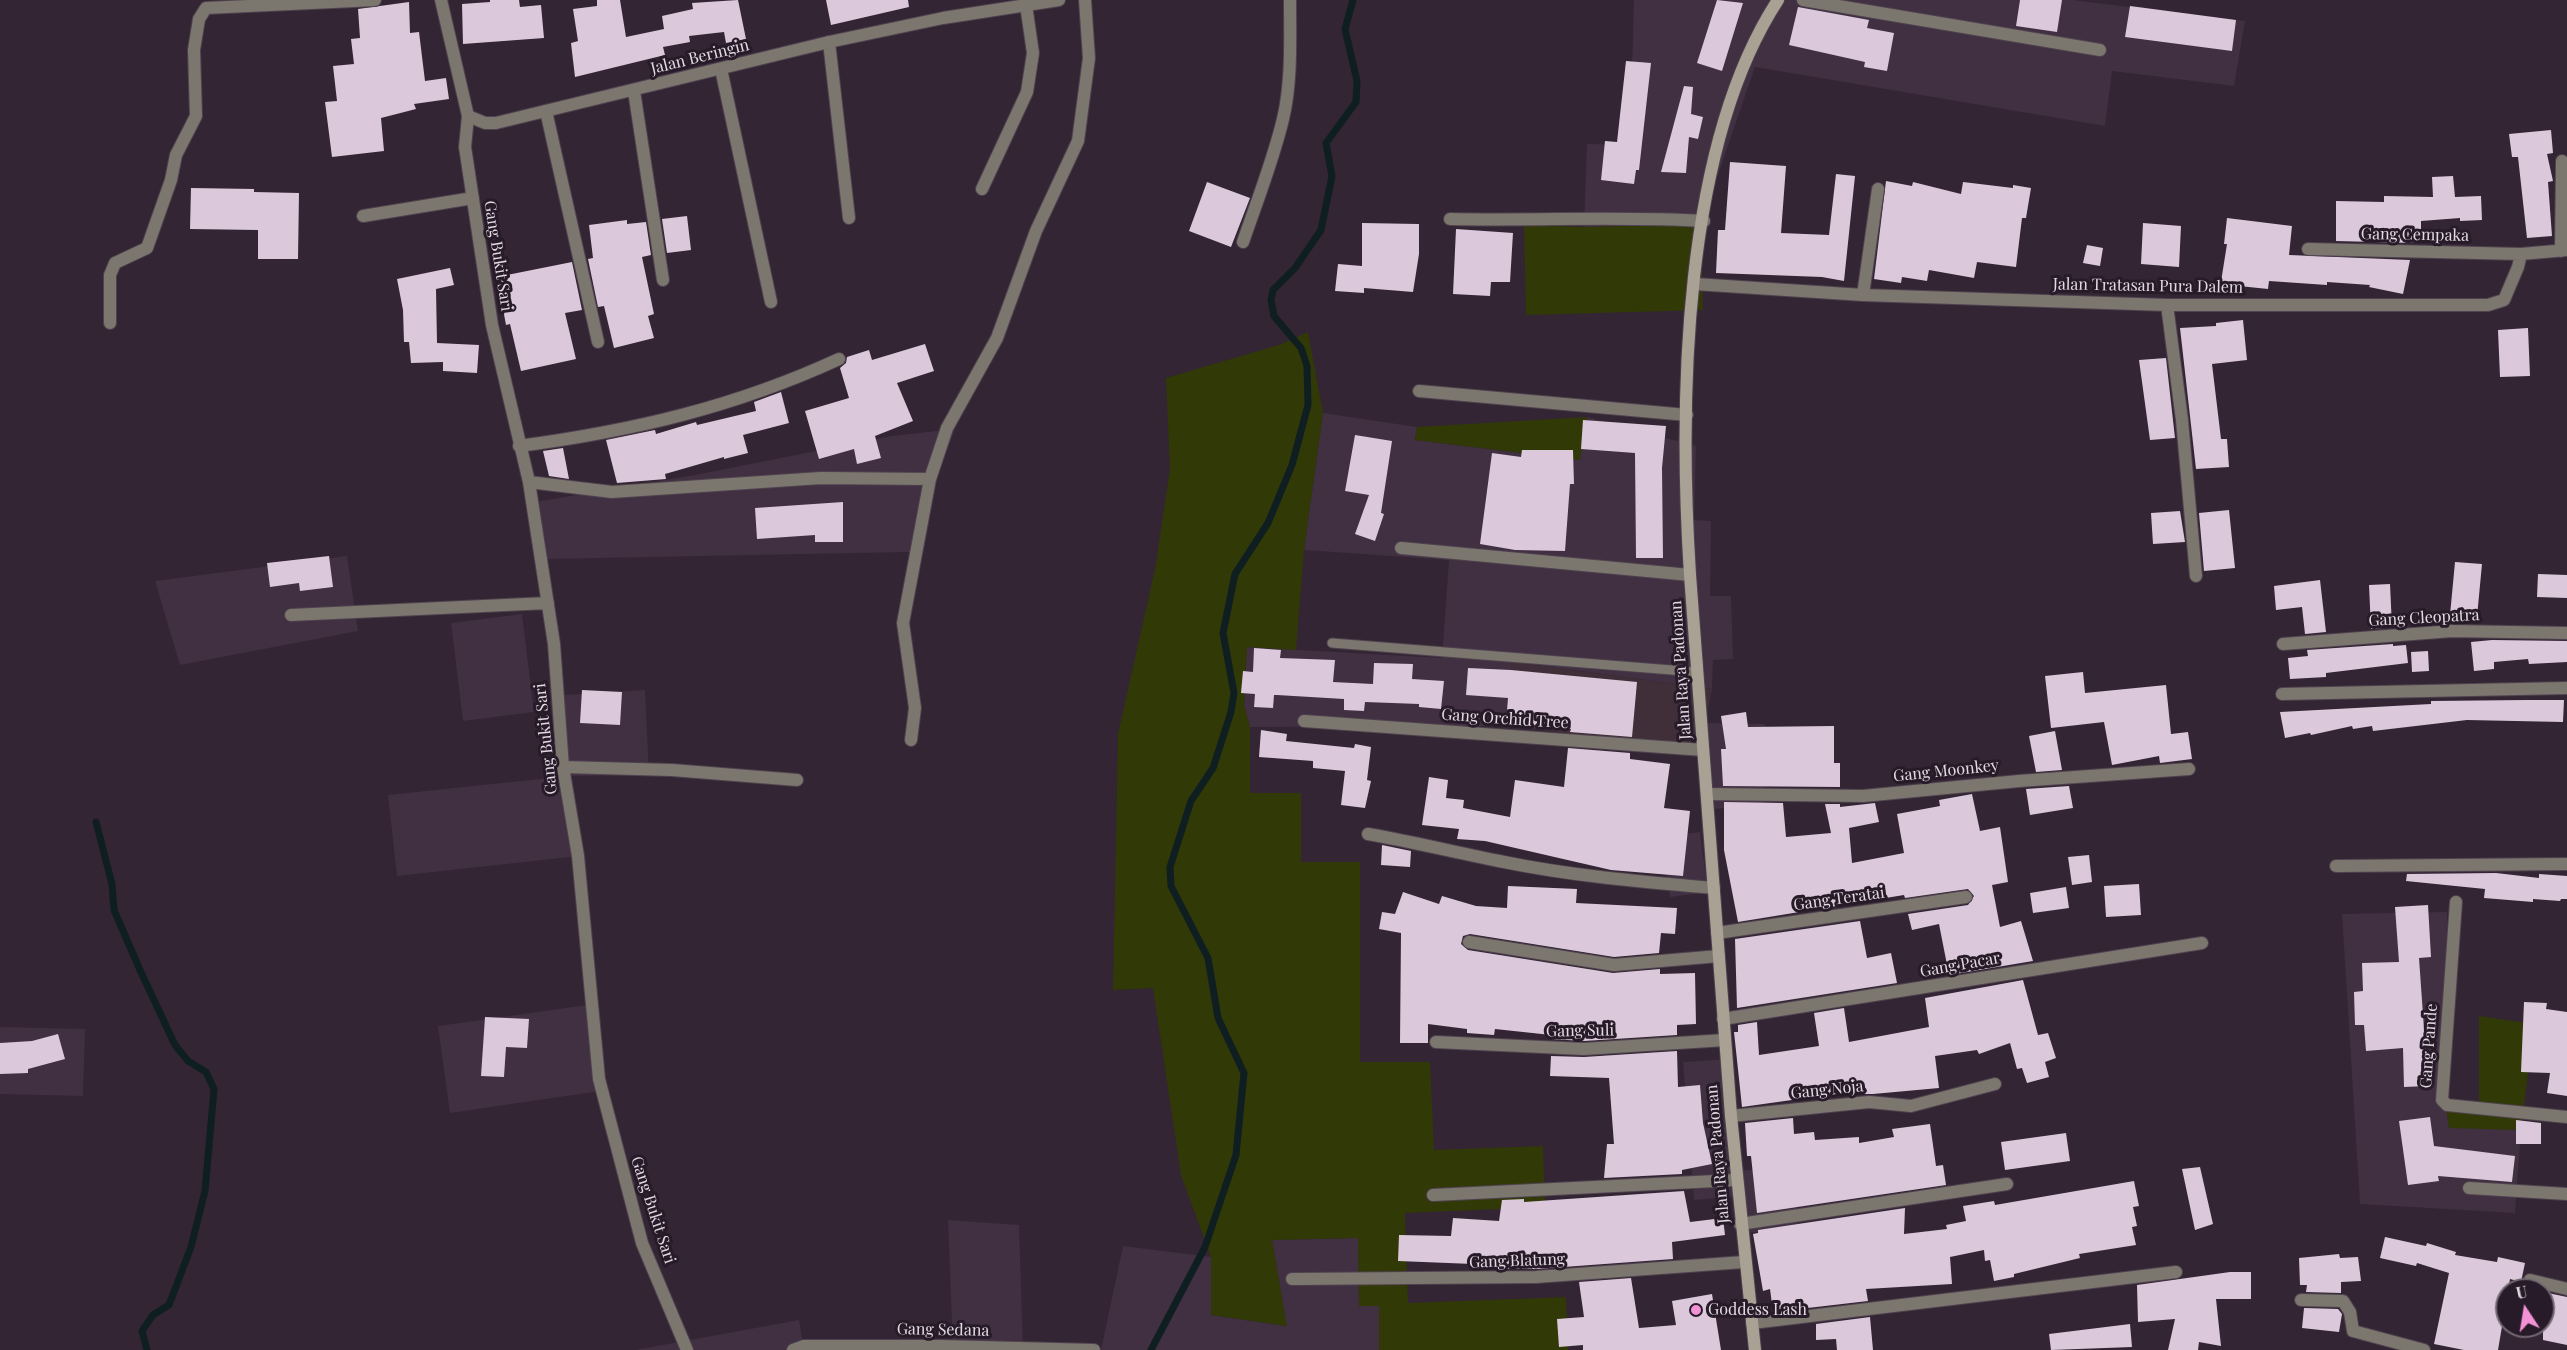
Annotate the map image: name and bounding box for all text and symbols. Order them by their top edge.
street label: Jalan Beringin [649,35,751,79]
street label: Gang Bukit Sari [480,199,516,313]
street label: Gang Cempaka [2361,224,2469,246]
street label: Jalan Tratasan Pura Dalem [2053,275,2243,297]
street label: Jalan Raya Padonan [1667,600,1695,740]
street label: Gang Cleopatra [2368,606,2480,630]
street label: Gang Bukit Sari [531,682,561,796]
street label: Gang Orchid Tree [1441,705,1569,733]
street label: Gang Moonkey [1892,756,2000,786]
street label: Gang Teratai [1792,883,1886,915]
street label: Gang Pacar [1918,949,2002,981]
street label: Gang Pande [2416,1003,2442,1089]
street label: Gang Suli [1546,1021,1614,1041]
street label: Gang Noja [1790,1077,1864,1103]
street label: Jalan Raya Padonan [1702,1084,1734,1224]
street label: Gang Bukit Sari [627,1154,679,1266]
street label: Gang Blatung [1469,1250,1565,1272]
north arrow [2495,1278,2555,1338]
text: U [2514,1280,2529,1303]
place label: Goddess Lash [1708,1300,1807,1320]
marker: Goddess Lash [1689,1303,1703,1317]
street label: Gang Sedana [897,1320,989,1340]

